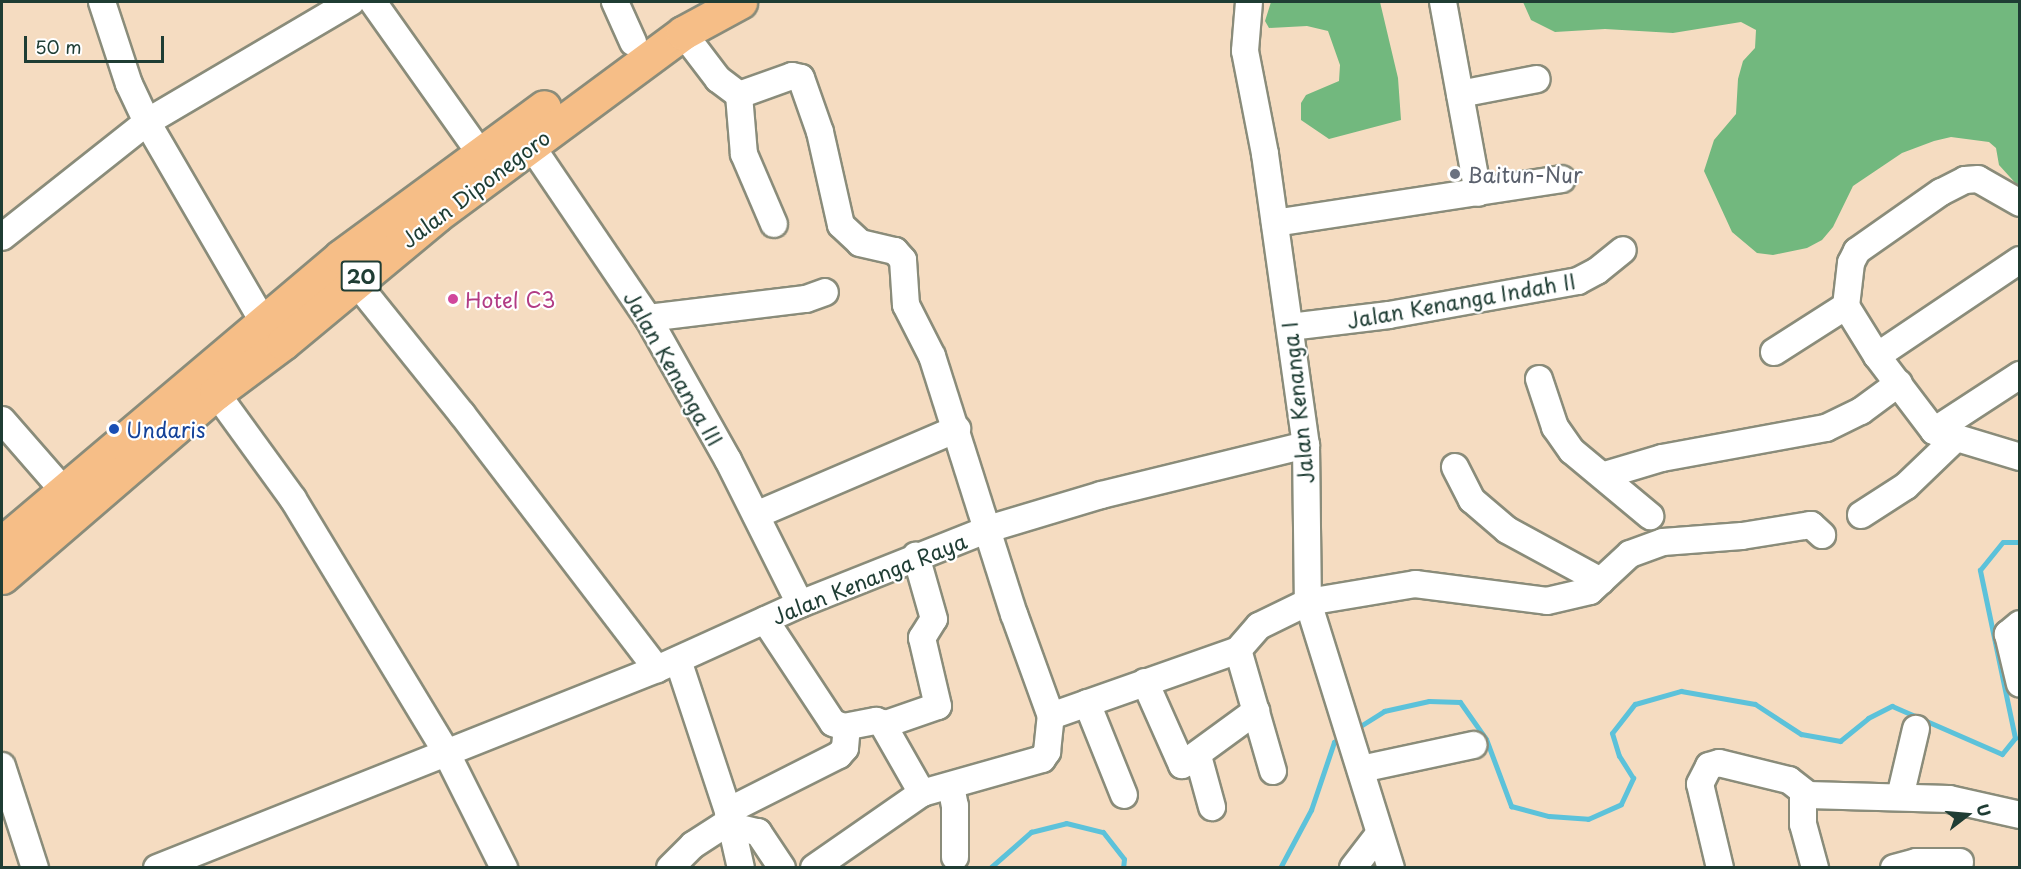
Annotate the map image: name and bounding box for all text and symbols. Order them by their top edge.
scale bar [27,24,166,62]
text: 50 m [35,33,82,60]
street label: Jalan Diponegoro [396,124,554,252]
place label: Baitun-Nur [1467,161,1583,187]
marker: Baitun-Nur [1448,167,1462,181]
road number: 20 [340,259,382,293]
street label: Jalan Kenanga Indah II [1343,267,1579,333]
street label: Jalan Kenanga III [619,285,729,451]
place label: Hotel C3 [465,286,555,312]
marker: Hotel C3 [446,292,460,306]
street label: Jalan Kenanga I [1276,320,1318,486]
place label: Undaris [126,416,206,442]
marker: Undaris [107,422,121,436]
street label: Jalan Kenanga Raya [767,527,971,629]
north arrow [1937,785,1997,845]
text: U [1971,801,1998,819]

